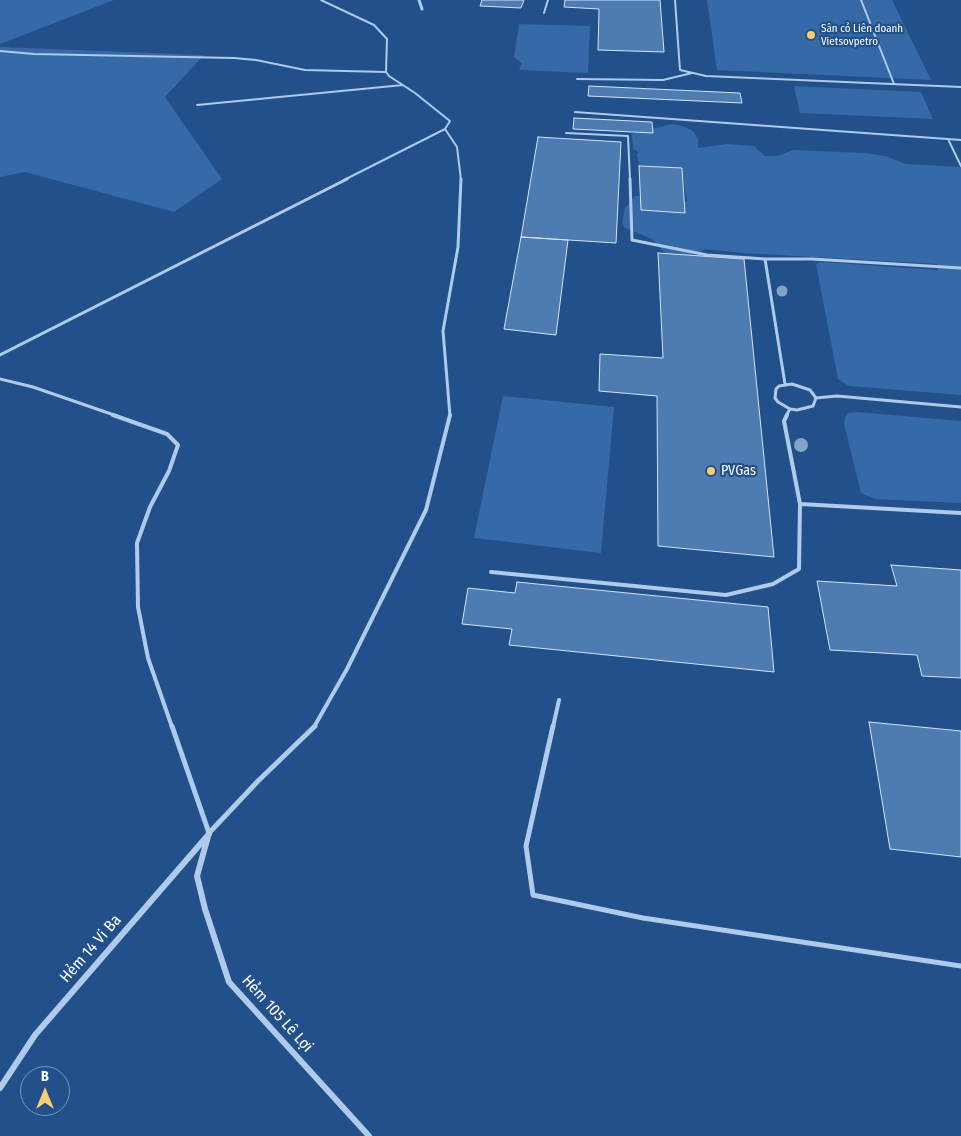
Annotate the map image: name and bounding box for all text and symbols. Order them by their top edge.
place label: Sân cỏ Liên doanh Vietsovpetro [821,22,903,48]
marker: Sân cỏ Liên doanh Vietsovpetro [805,29,817,41]
place label: PVGas [721,463,756,479]
marker: PVGas [705,465,717,477]
street label: Hẻm 14 Vi Ba [56,911,126,987]
street label: Hẻm 105 Lê Lợi [237,971,317,1057]
north arrow [20,1066,70,1116]
text: B [41,1068,49,1085]

